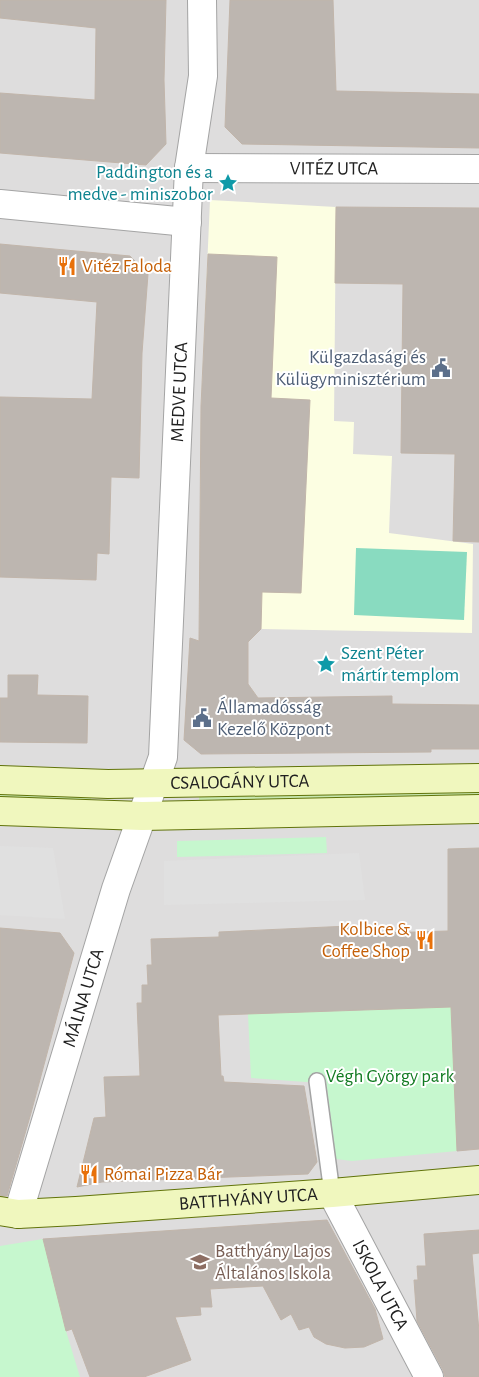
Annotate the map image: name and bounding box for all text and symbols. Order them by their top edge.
street label: VITÉZ UTCA [290,157,378,178]
place label: Paddington és a medve - miniszobor [67,163,213,204]
place icon: Paddington és a medve - miniszobor [217,172,239,194]
restaurant icon: Vitéz Faloda [56,255,78,277]
place label: Vitéz Faloda [82,257,172,276]
street label: MEDVE UTCA [167,341,191,443]
place label: Külgazdasági és Külügyminisztérium [275,348,426,389]
public building icon: Külgazdasági és Külügyminisztérium [430,357,452,379]
place label: Szent Péter mártír templom [341,644,459,685]
place icon: Szent Péter mártír templom [315,653,337,675]
place label: Államadósság Kezelő Központ [217,696,331,739]
public building icon: Államadósság Kezelő Központ [191,707,213,729]
street label: CSALOGÁNY UTCA [170,770,310,792]
place label: Kolbice & Coffee Shop [322,920,410,961]
restaurant icon: Kolbice & Coffee Shop [414,929,436,951]
street label: MÁLNA UTCA [59,946,107,1049]
park label: Végh György park [326,1067,455,1086]
restaurant icon: Római Pizza Bár [78,1163,100,1185]
place label: Római Pizza Bár [104,1165,222,1184]
street label: BATTHYÁNY UTCA [178,1185,318,1213]
street label: ISKOLA UTCA [349,1237,412,1333]
place label: Batthyány Lajos Általános Iskola [215,1242,331,1283]
school or university icon: Batthyány Lajos Általános Iskola [189,1251,211,1273]

